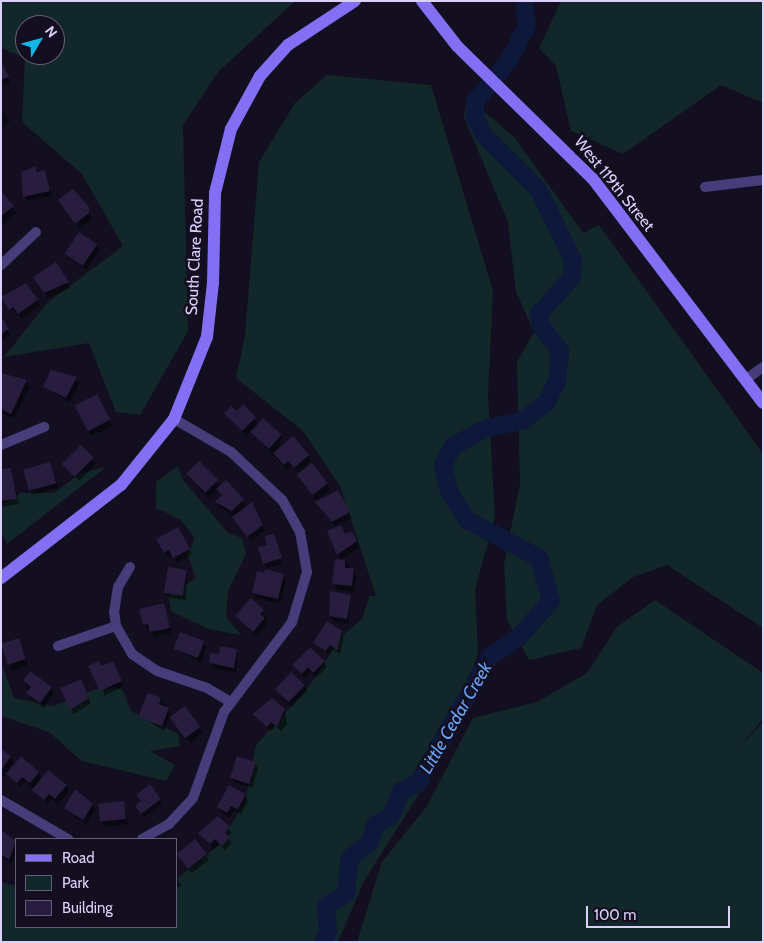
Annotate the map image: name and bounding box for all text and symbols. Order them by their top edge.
north arrow [15,15,65,65]
text: N [41,22,61,41]
street label: West 119th Street [570,133,658,235]
street label: South Clare Road [182,198,208,316]
water label: Little Cedar Creek [415,658,497,778]
legend [15,838,178,928]
text: Road [62,849,95,867]
text: Park [62,874,89,892]
scale bar [589,896,733,928]
text: Building [62,899,113,917]
text: 100 m [594,906,636,924]

